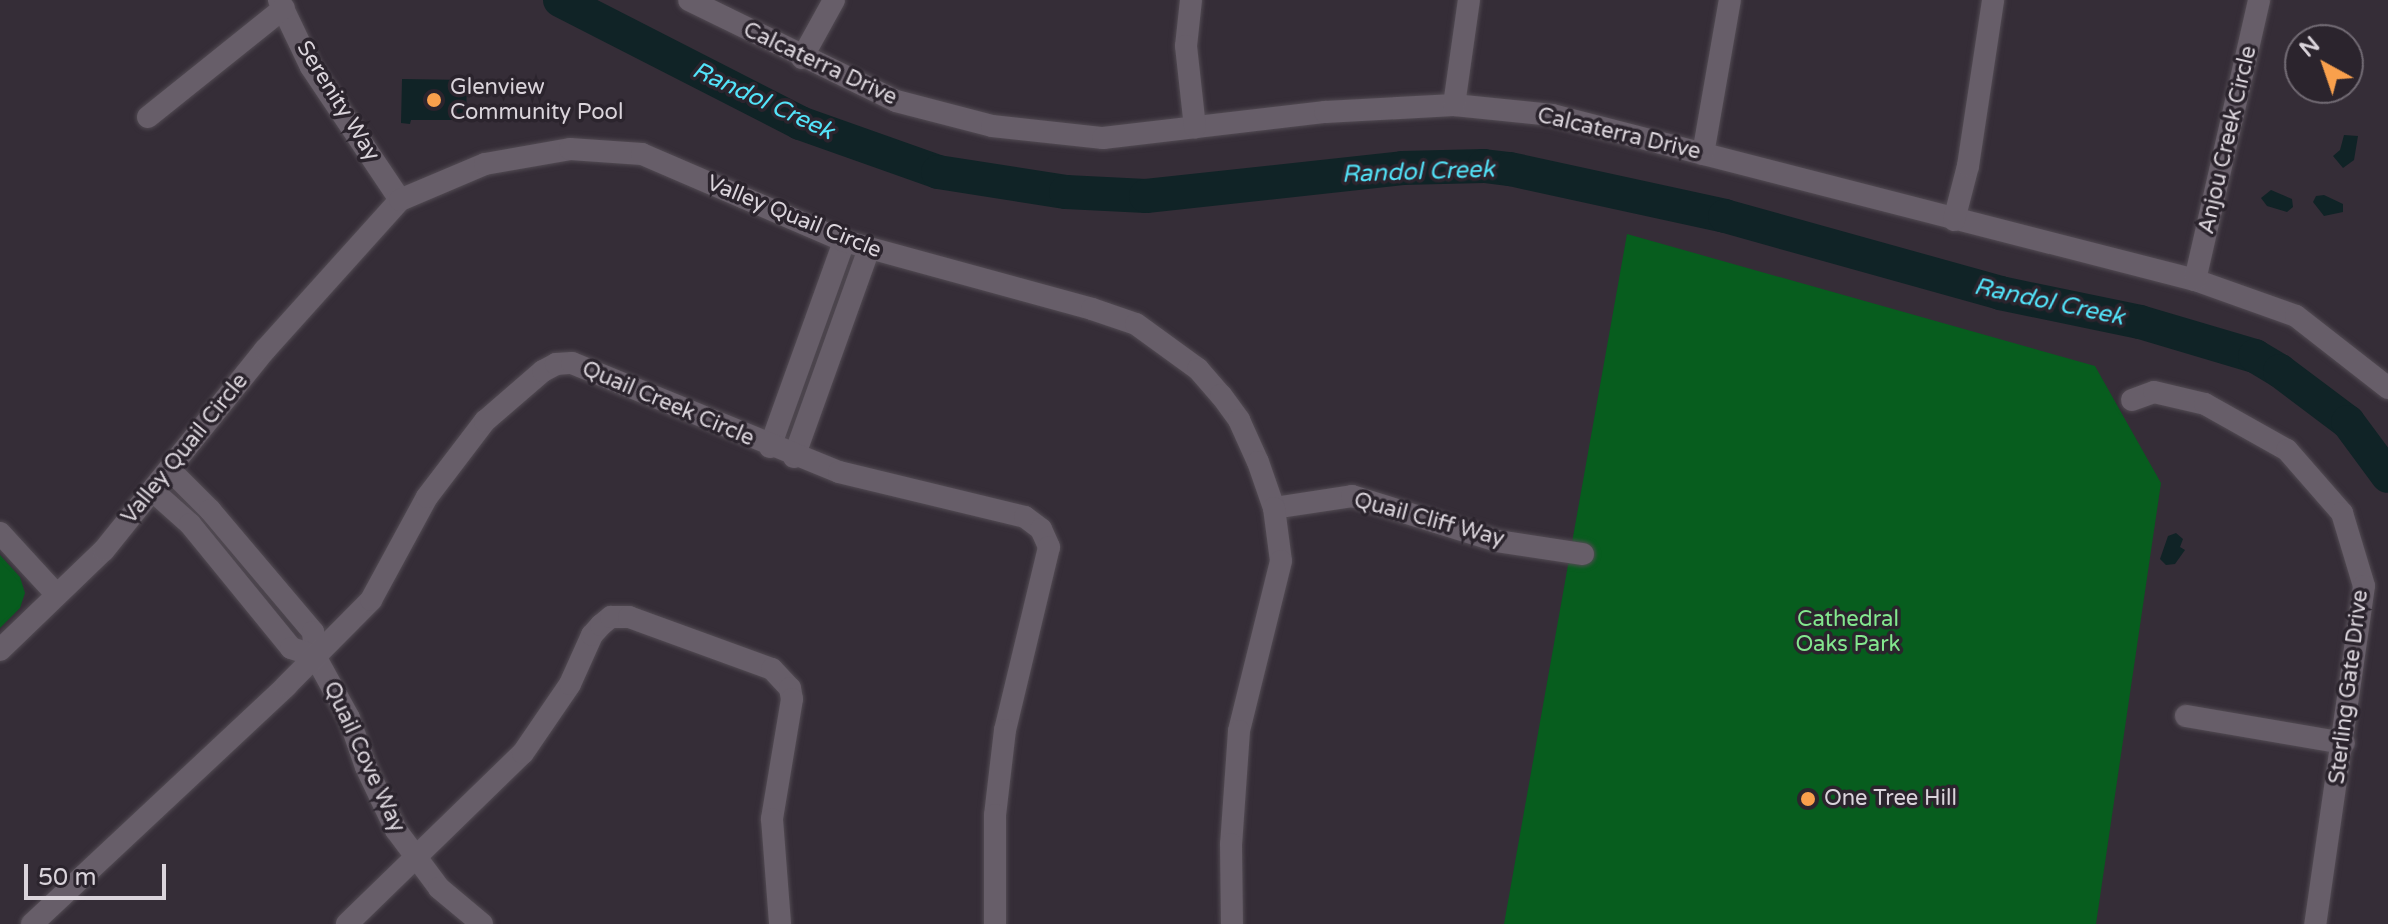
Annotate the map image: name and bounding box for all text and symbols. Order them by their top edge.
street label: Calcaterra Drive [739,17,901,111]
north arrow [2284,24,2364,104]
text: N [2295,32,2325,63]
street label: Serenity Way [291,36,385,166]
street label: Anjou Creek Circle [2194,43,2262,237]
water label: Randol Creek [688,56,838,146]
place label: Glenview Community Pool [450,74,623,126]
marker: Glenview Community Pool [425,91,443,109]
street label: Calcaterra Drive [1535,102,1703,166]
water label: Randol Creek [1341,155,1495,189]
street label: Valley Quail Circle [703,170,885,264]
water label: Randol Creek [1971,272,2127,332]
street label: Quail Creek Circle [578,356,758,452]
street label: Valley Quail Circle [116,368,254,530]
street label: Quail Cliff Way [1351,487,1507,553]
street label: Sterling Gate Drive [2324,588,2374,786]
park label: Cathedral Oaks Park [1795,606,1901,658]
street label: Quail Cove Way [318,677,410,837]
place label: One Tree Hill [1824,786,1957,812]
marker: One Tree Hill [1799,790,1817,808]
scale bar [28,848,170,898]
text: 50 m [38,863,96,892]

